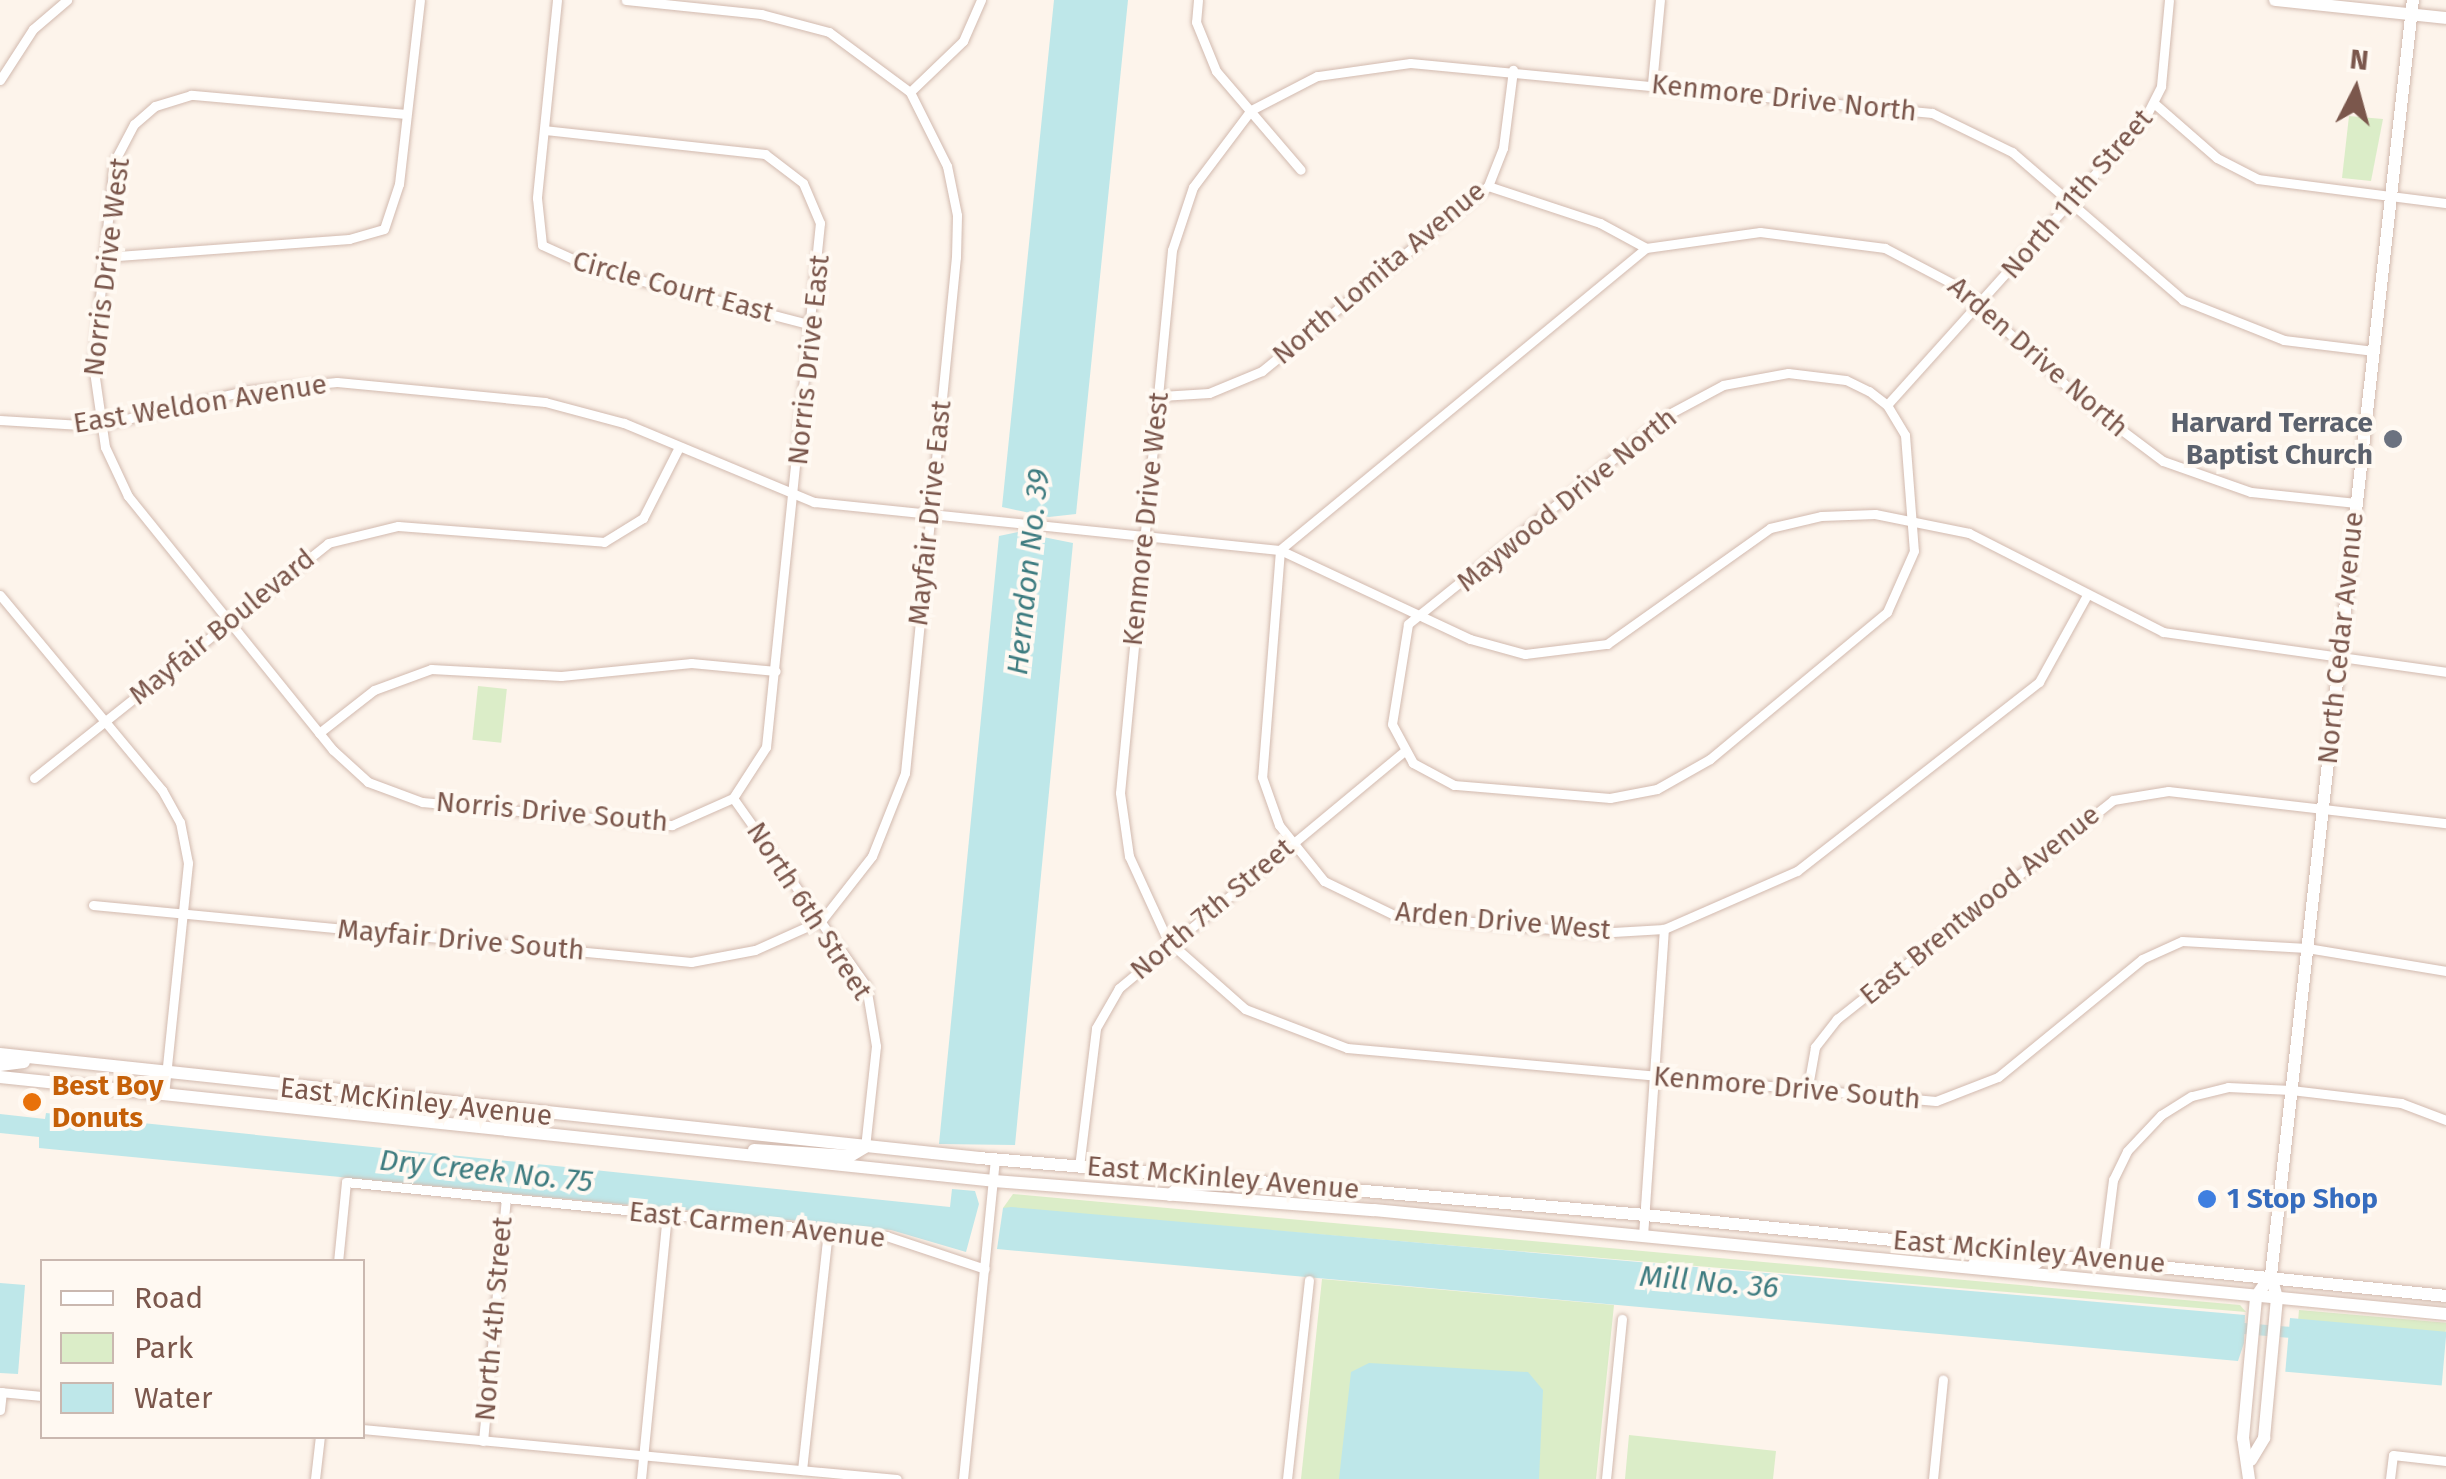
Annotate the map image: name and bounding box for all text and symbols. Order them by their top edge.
north arrow [2306,40,2406,140]
text: N [2348,42,2370,77]
street label: Kenmore Drive North [1650,67,1918,129]
street label: North 11th Street [1994,102,2160,286]
street label: Norris Drive West [77,156,137,378]
street label: North Lomita Avenue [1266,174,1492,372]
street label: Circle Court East [569,244,777,330]
street label: Norris Drive East [781,253,837,467]
street label: Arden Drive North [1941,270,2135,444]
street label: East Weldon Avenue [71,367,329,441]
street label: Kenmore Drive West [1116,390,1176,648]
street label: Mayfair Drive East [901,399,959,627]
street label: Maywood Drive North [1450,401,1684,599]
place label: Harvard Terrace Baptist Church [2171,406,2373,472]
marker: Harvard Terrace Baptist Church [2382,428,2404,450]
water label: Herndon No. 39 [999,467,1057,677]
street label: North Cedar Avenue [2311,510,2371,766]
street label: Mayfair Boulevard [123,542,321,712]
street label: Norris Drive South [434,785,670,839]
street label: East Brentwood Avenue [1853,798,2107,1012]
street label: North 6th Street [739,816,879,1006]
street label: North 7th Street [1124,831,1300,987]
street label: Arden Drive West [1394,895,1612,947]
street label: Mayfair Drive South [336,912,586,968]
street label: Kenmore Drive South [1652,1060,1922,1116]
place label: Best Boy Donuts [52,1069,164,1135]
street label: East McKinley Avenue [278,1071,554,1133]
marker: Best Boy Donuts [21,1091,43,1113]
water label: Dry Creek No. 75 [377,1142,595,1200]
street label: East McKinley Avenue [1085,1149,1361,1207]
place label: 1 Stop Shop [2227,1182,2378,1216]
marker: 1 Stop Shop [2196,1188,2218,1210]
street label: East Carmen Avenue [627,1195,887,1255]
street label: North 4th Street [468,1215,520,1423]
street label: East McKinley Avenue [1891,1223,2167,1281]
water label: Mill No. 36 [1638,1258,1780,1306]
legend [40,1259,365,1439]
text: Road [134,1280,203,1316]
text: Park [134,1330,193,1366]
text: Water [134,1380,213,1416]

